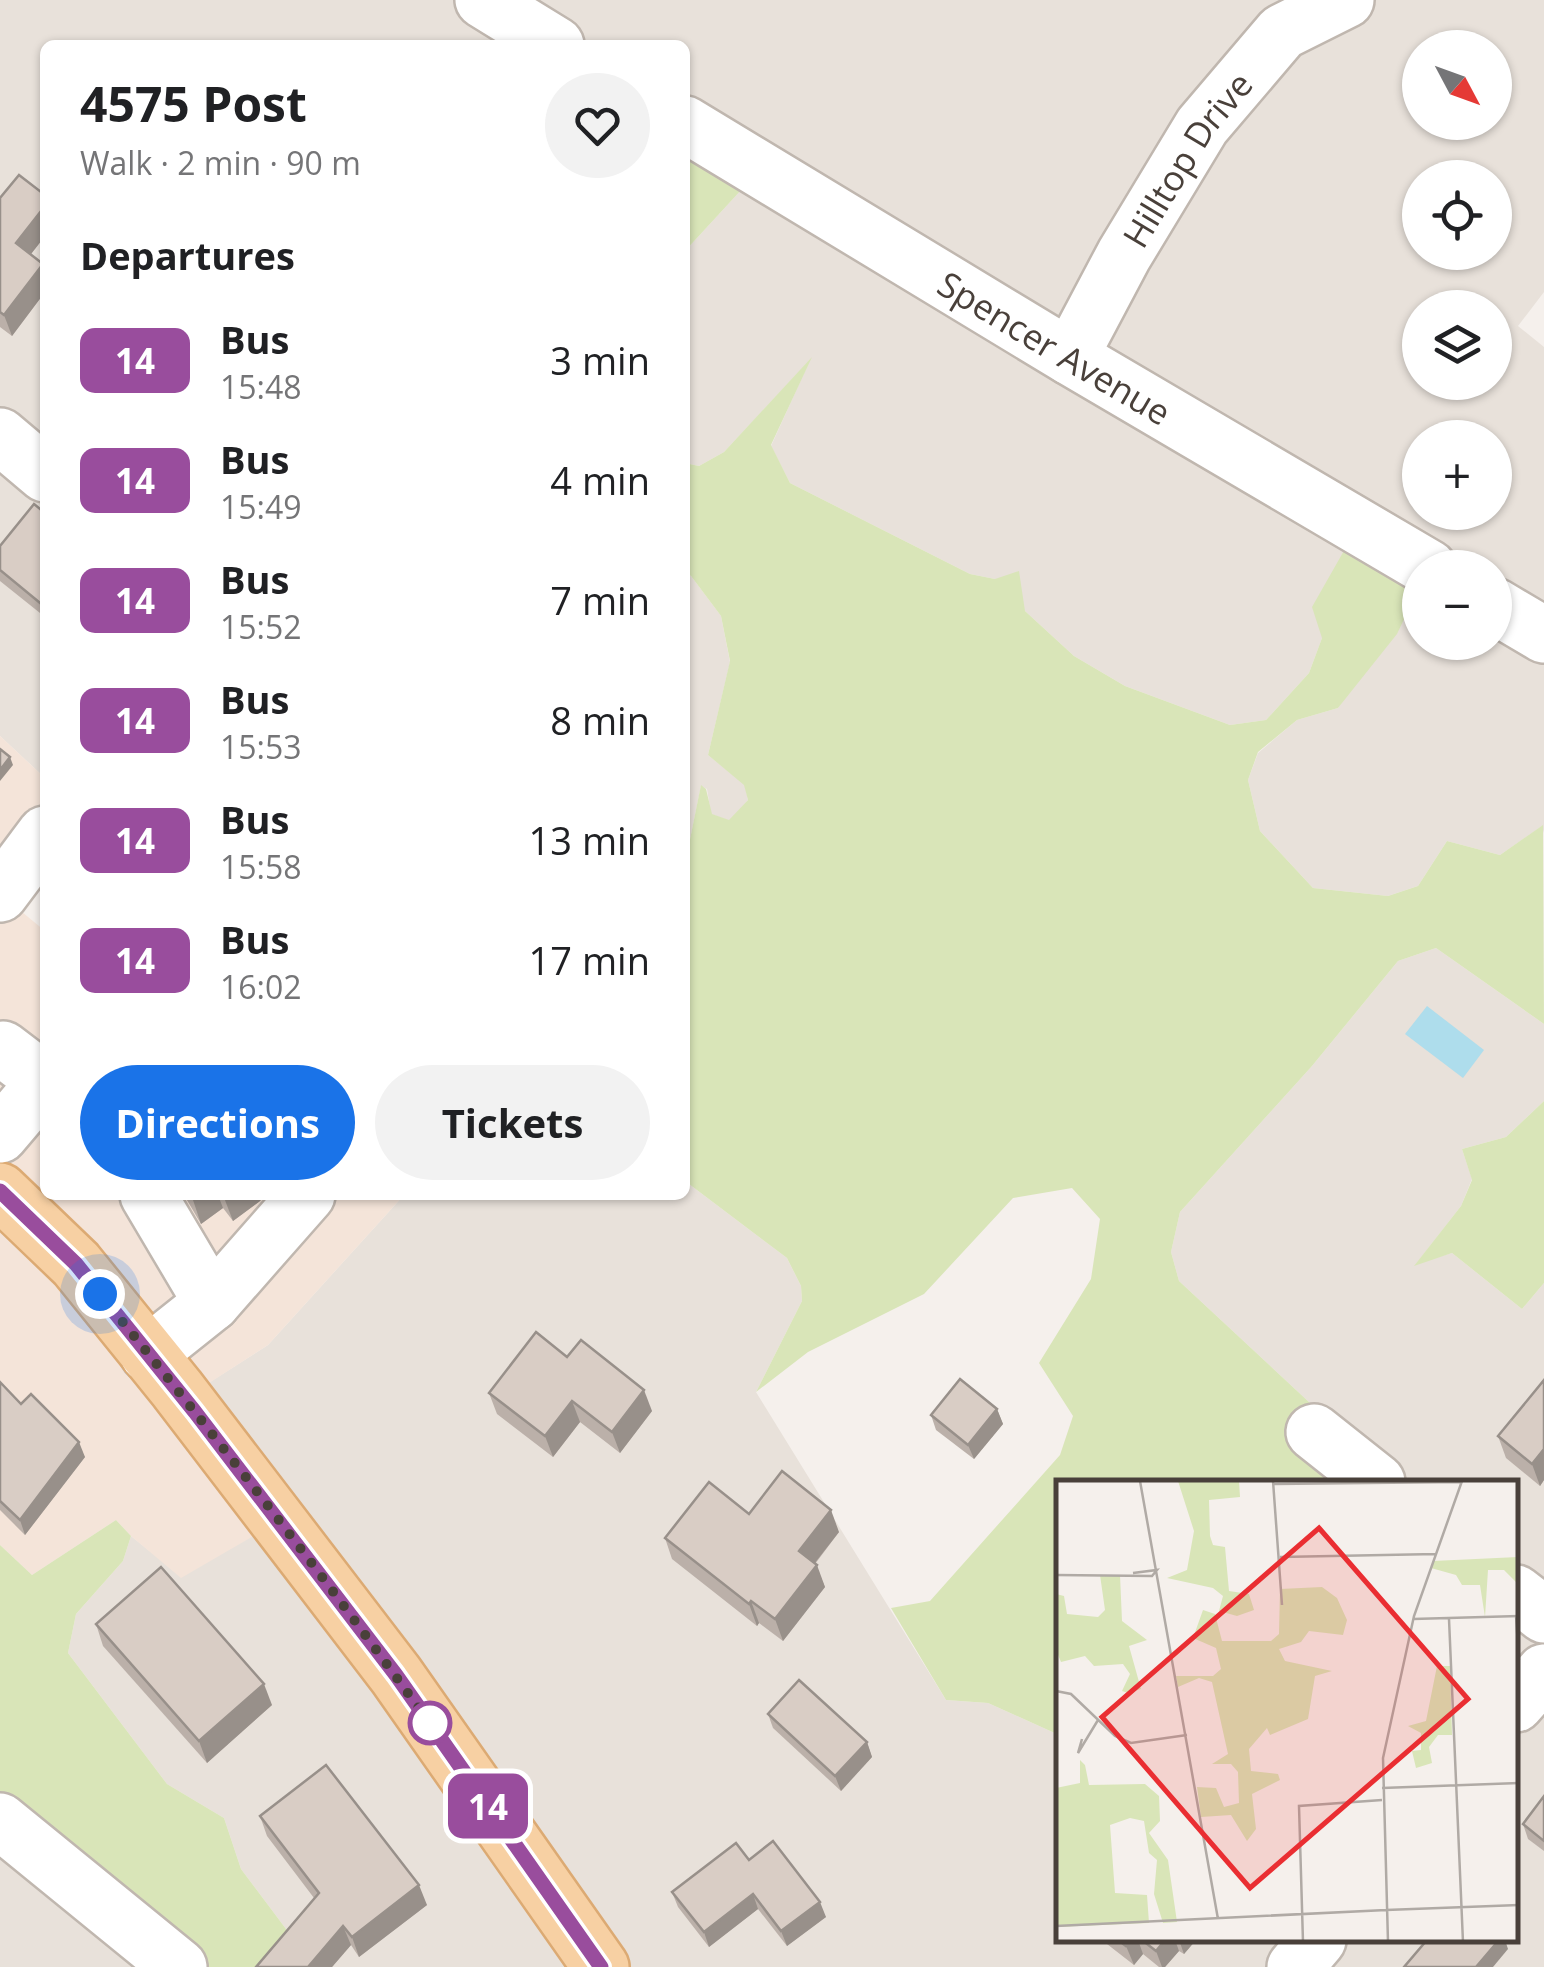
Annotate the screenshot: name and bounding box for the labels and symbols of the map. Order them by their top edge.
north arrow [1402,30,1512,140]
street label: Hilltop Drive [1111,61,1262,256]
street label: Spencer Avenue [930,259,1180,435]
your location [75,1269,125,1319]
inset map [1056,1480,1519,1942]
unlabelled marker [409,1702,451,1744]
line badge: 14 [443,1774,533,1838]

